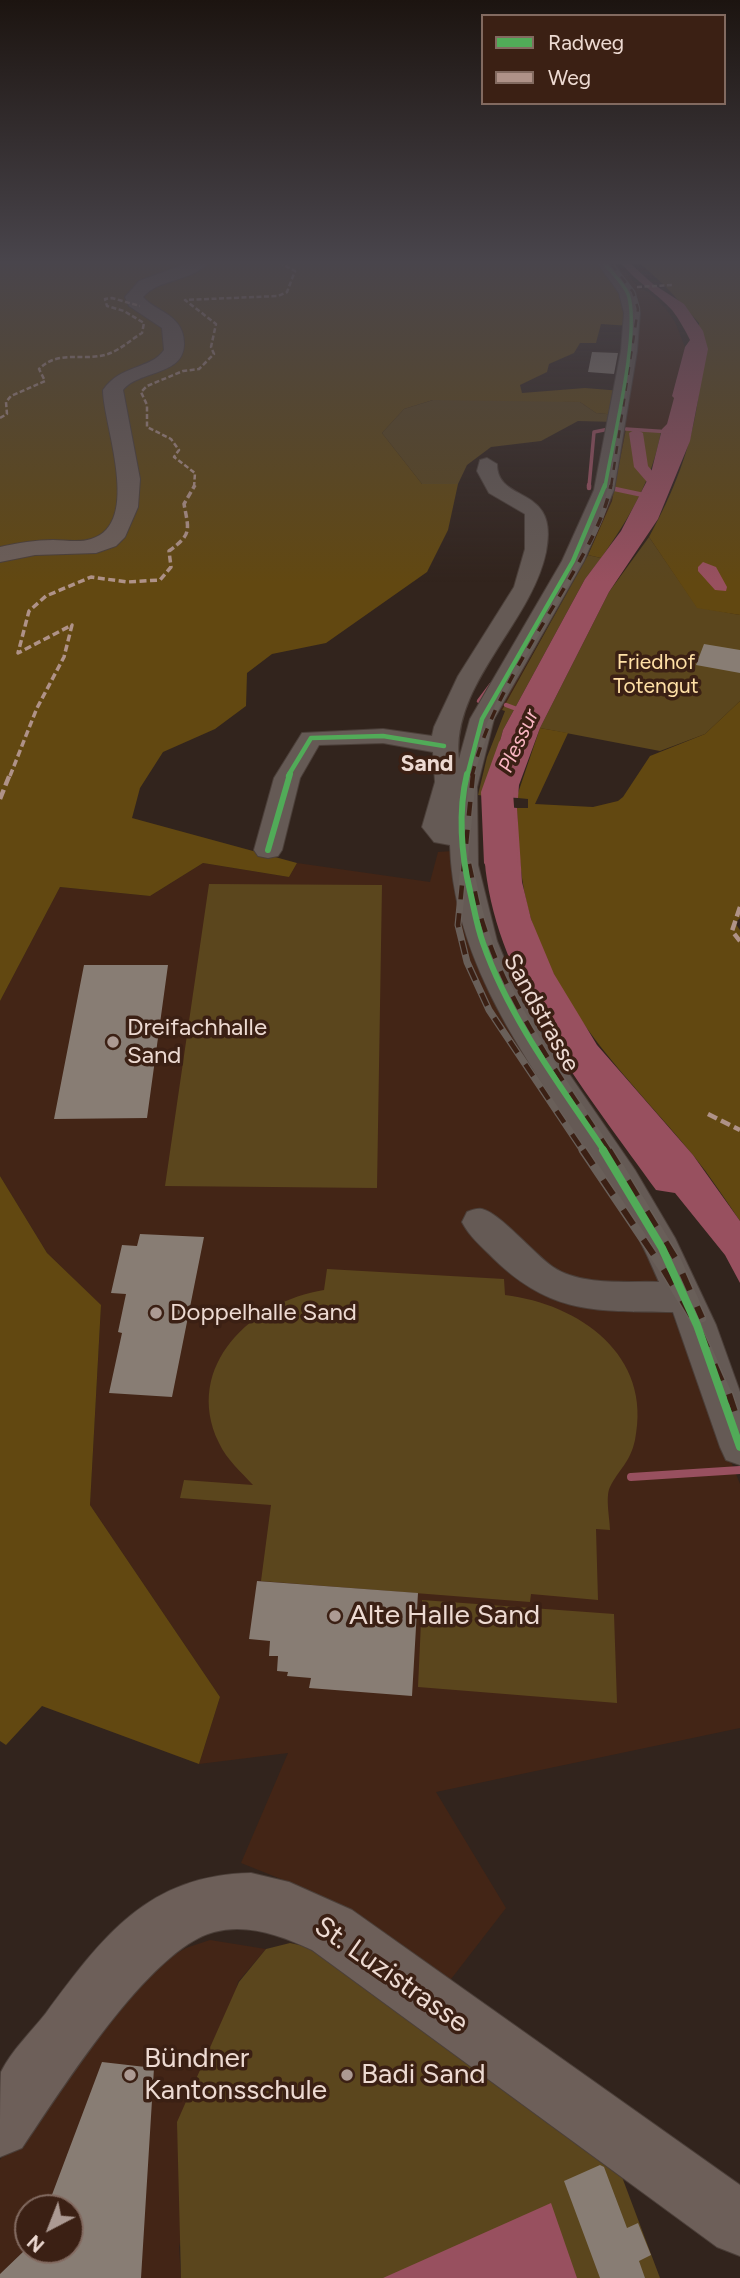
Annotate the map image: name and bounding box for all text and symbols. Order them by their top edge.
legend [481,14,726,105]
text: Radweg [548,30,624,55]
text: Weg [548,65,591,90]
park label: Friedhof Totengut [613,650,699,700]
water label: Plessur [493,705,545,777]
district label: Sand [401,750,453,778]
street label: Sandstrasse [497,949,585,1077]
place label: Dreifachhalle Sand [127,1014,267,1070]
marker: Dreifachhalle Sand [105,1034,121,1050]
place label: Doppelhalle Sand [170,1299,357,1327]
marker: Doppelhalle Sand [148,1305,164,1321]
place label: Alte Halle Sand [349,1599,540,1633]
marker: Alte Halle Sand [327,1608,343,1624]
street label: St. Luzistrasse [308,1910,474,2040]
place label: Bündner Kantonsschule [144,2042,327,2108]
place label: Badi Sand [361,2058,486,2092]
marker: Bündner Kantonsschule [122,2067,138,2083]
marker: Badi Sand [339,2067,355,2083]
north arrow [14,2194,84,2264]
text: N [23,2230,49,2257]

